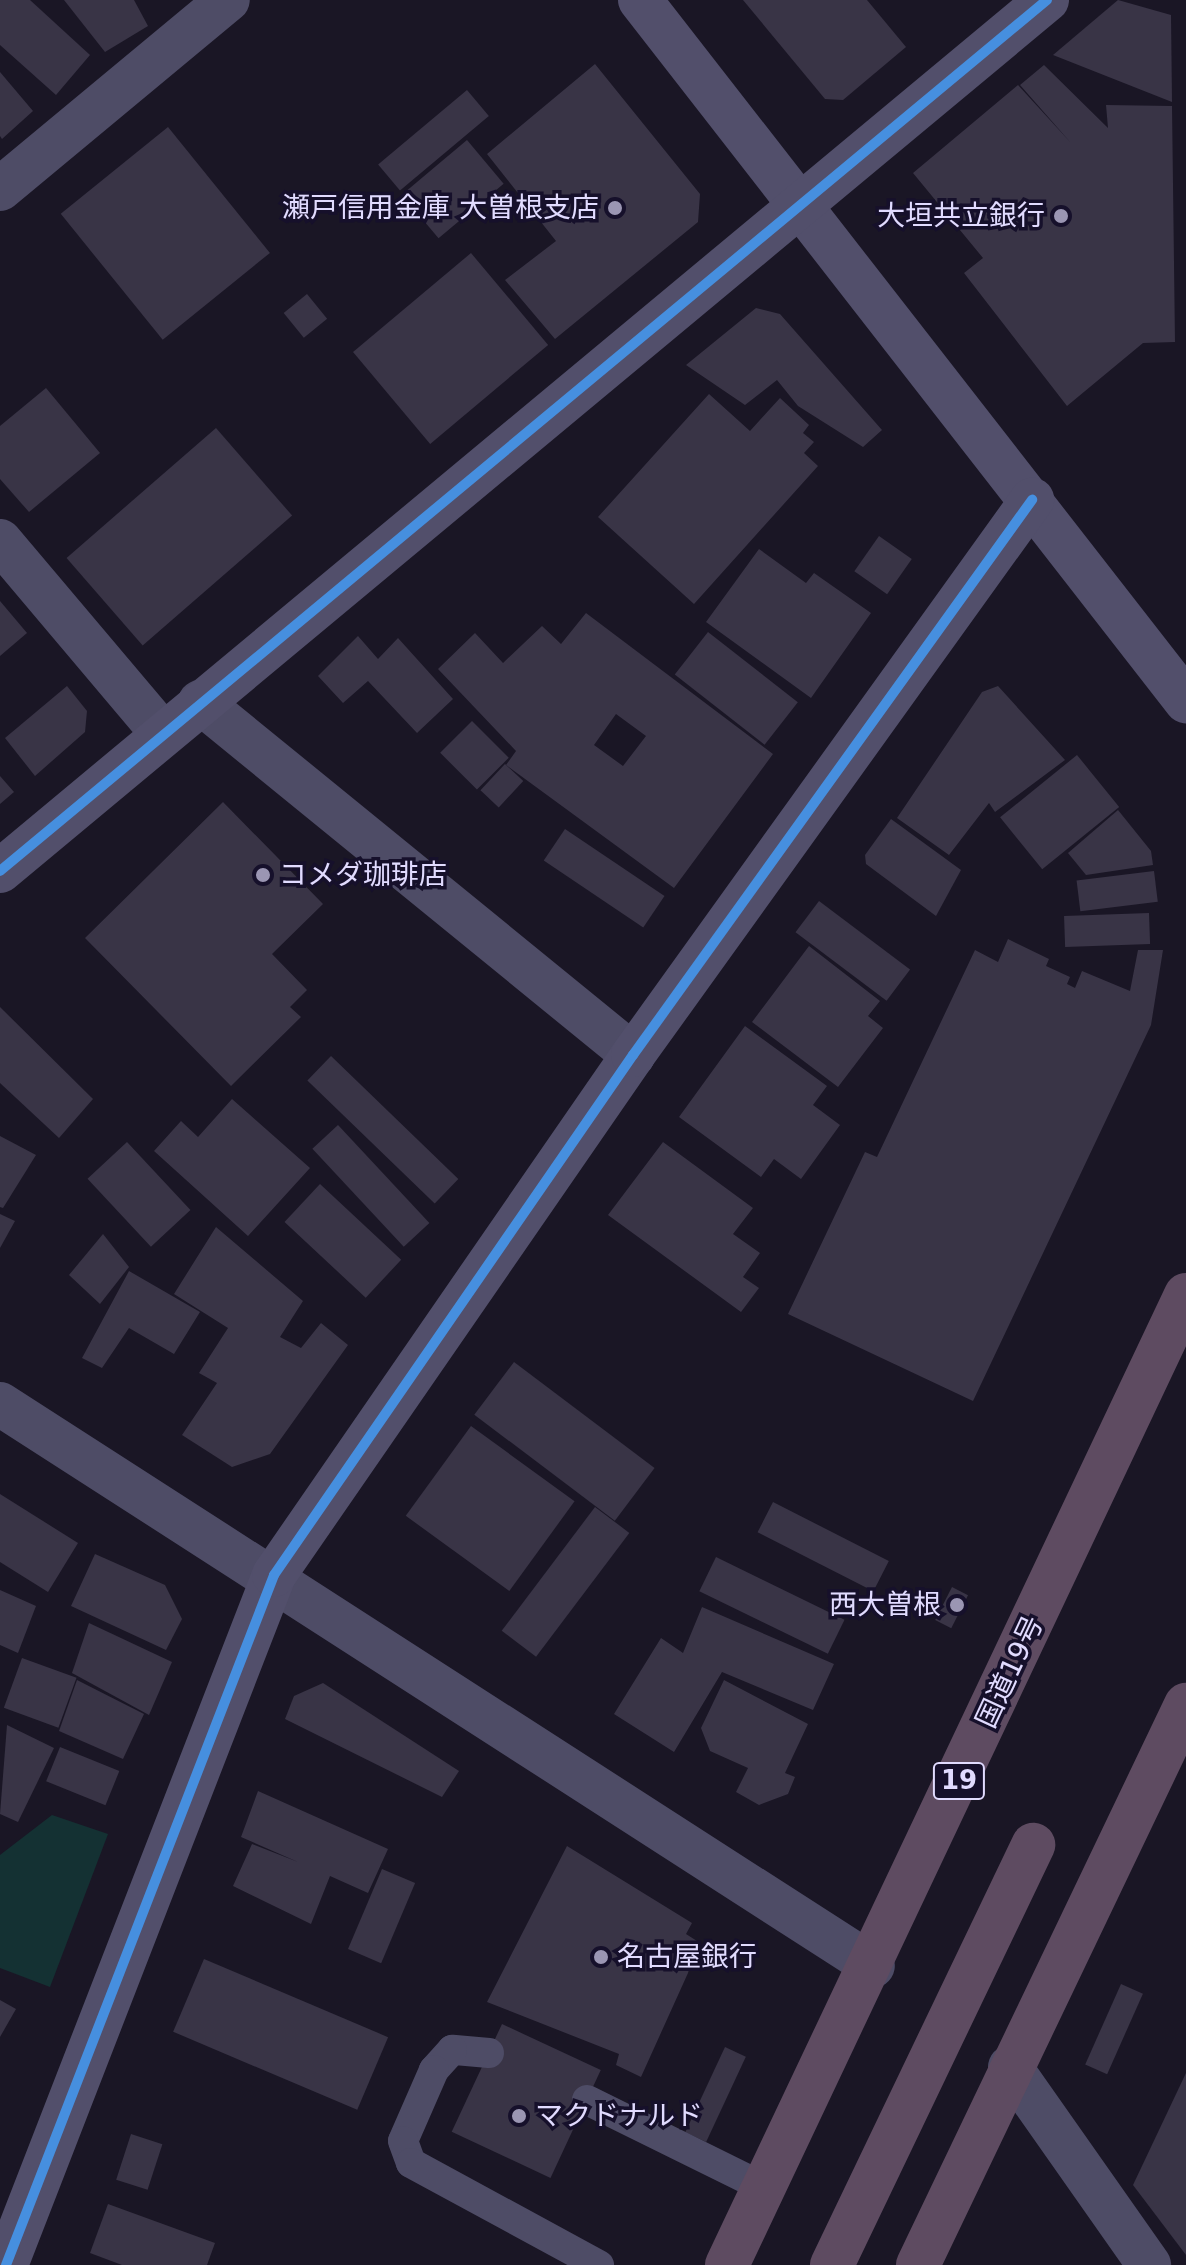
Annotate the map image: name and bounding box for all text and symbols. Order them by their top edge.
place label: 瀬戸信用金庫 大曽根支店 [282,191,599,225]
marker: 瀬戸信用金庫 大曽根支店 [606,199,624,217]
place label: 大垣共立銀行 [877,199,1045,233]
marker: 大垣共立銀行 [1052,207,1070,225]
place label: コメダ珈琲店 [279,858,447,892]
marker: コメダ珈琲店 [254,866,272,884]
place label: 西大曽根 [829,1588,941,1622]
marker: 西大曽根 [948,1596,966,1614]
street label: 国道19号 [969,1611,1051,1733]
road number: 19 [931,1759,987,1803]
place label: 名古屋銀行 [617,1940,757,1974]
marker: 名古屋銀行 [592,1948,610,1966]
place label: マクドナルド [535,2099,703,2133]
marker: マクドナルド [510,2107,528,2125]

